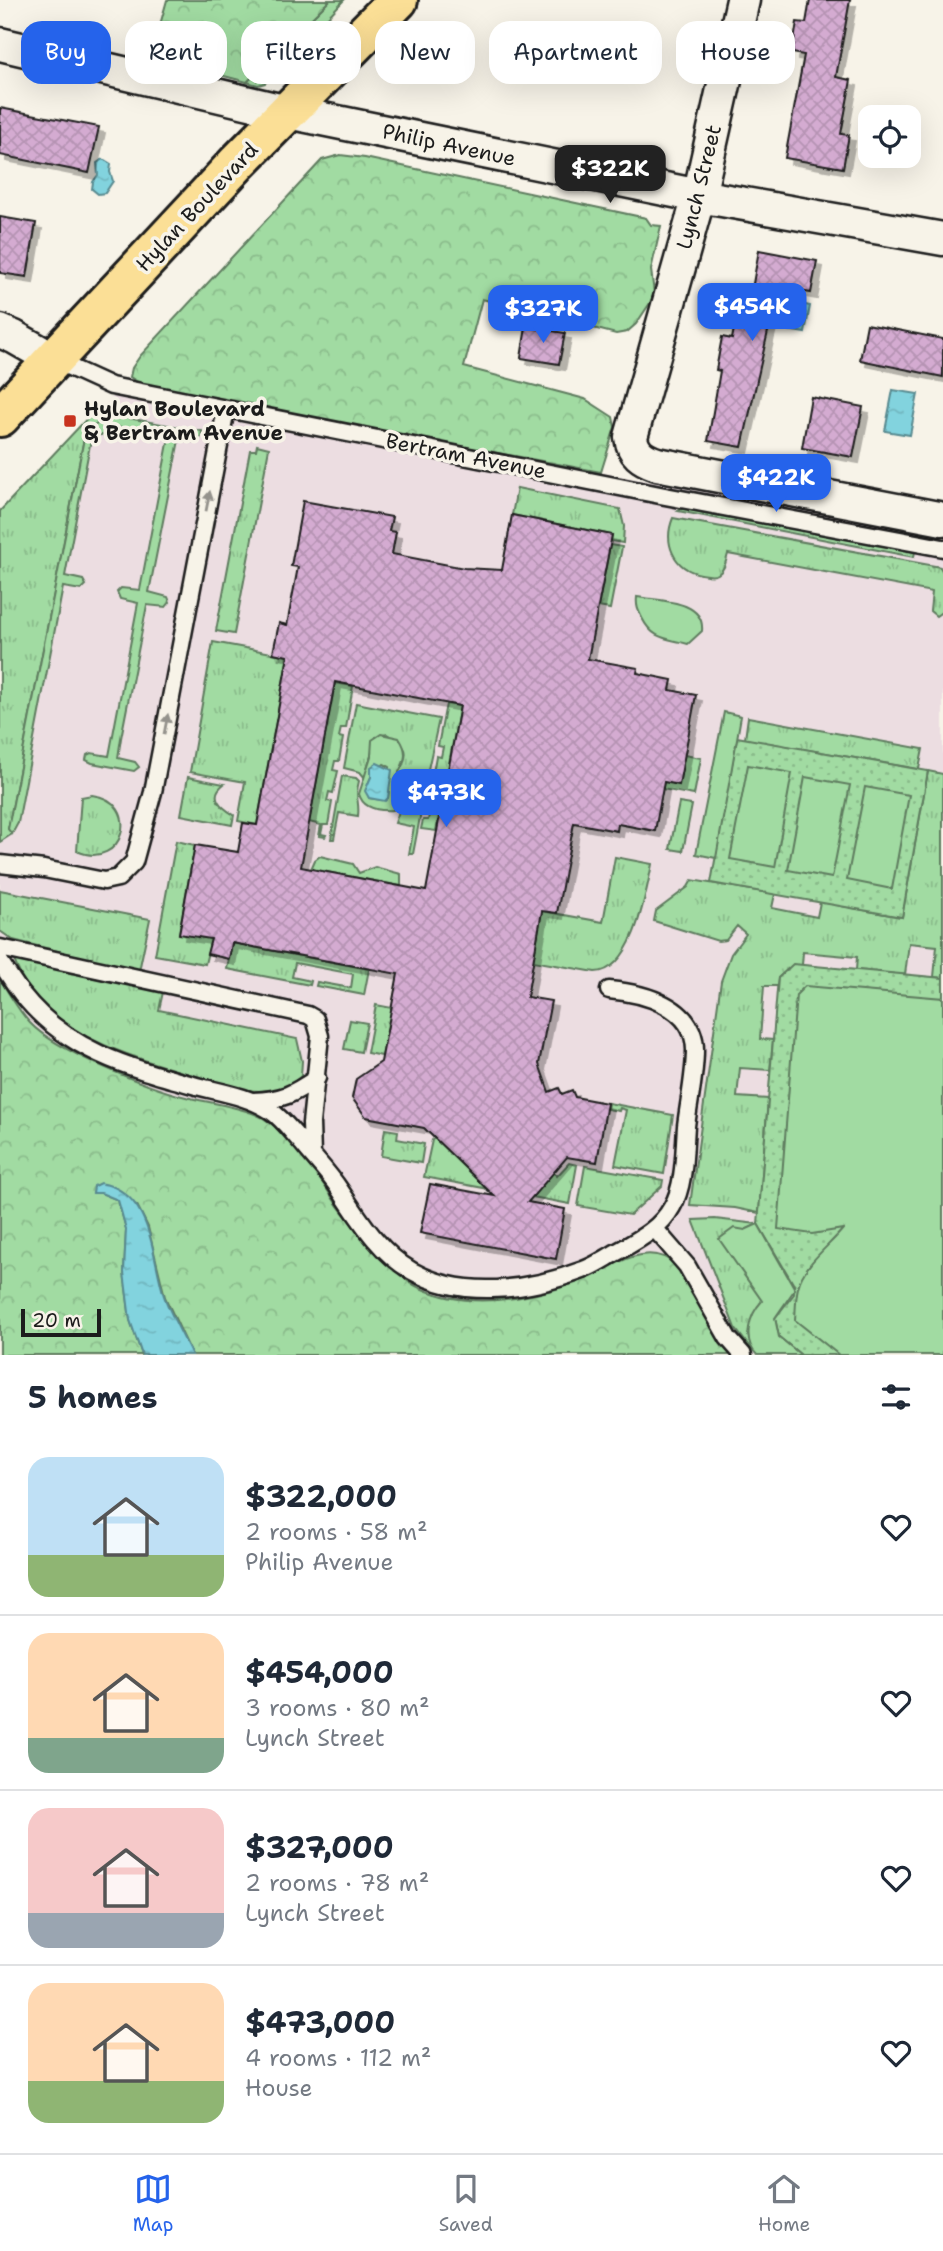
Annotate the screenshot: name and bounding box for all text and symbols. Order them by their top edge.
chip: Buy [21,21,111,84]
chip: Rent [125,21,227,84]
chip: Filters [241,21,361,84]
chip: New [375,21,475,84]
chip: Apartment [489,21,662,84]
chip: House [676,21,795,84]
map controls [858,105,921,168]
button: locate [858,105,921,168]
street label: Philip Avenue [380,117,518,173]
street label: Lynch Street [670,122,728,252]
street label: Hylan Boulevard [130,136,264,278]
pin: $322K [561,146,659,205]
text: $322K [571,153,649,183]
pin: $454K [703,284,801,343]
pin: $327K [494,286,592,345]
text: $454K [713,291,791,321]
text: $327K [504,293,582,323]
place label: Hylan Boulevard & Bertram Avenue [84,395,283,447]
marker: Hylan Boulevard & Bertram Avenue [62,413,78,429]
street label: Bertram Avenue [383,427,549,485]
pin: $422K [727,454,825,514]
text: $422K [737,462,815,492]
one-way arrow [203,490,214,512]
one-way arrow [160,713,171,735]
pin: $473K [397,770,495,829]
text: $473K [407,777,485,807]
scale bar [21,1306,102,1338]
text: 20 m [32,1308,81,1333]
text: 5 homes [28,1377,158,1418]
icon: filters [877,1378,915,1416]
text: $322,000 [245,1476,397,1517]
icon: home [84,1485,168,1569]
icon: heart [877,1508,915,1546]
text: 2 rooms · 58 m² [245,1517,428,1547]
text: Philip Avenue [245,1547,393,1577]
text: $454,000 [245,1652,394,1693]
icon: home [84,1661,168,1745]
icon: heart [877,1684,915,1722]
text: 3 rooms · 80 m² [245,1693,430,1723]
text: Lynch Street [245,1723,385,1753]
text: $327,000 [245,1827,394,1868]
icon: home [84,1836,168,1920]
icon: heart [877,1859,915,1897]
text: 2 rooms · 78 m² [245,1868,429,1898]
text: Lynch Street [245,1898,385,1928]
text: $473,000 [245,2002,395,2043]
icon: home [84,2011,168,2095]
icon: heart [877,2034,915,2072]
text: 4 rooms · 112 m² [245,2043,431,2073]
text: House [245,2073,313,2103]
tab: Map [133,2170,173,2237]
tab: Saved [439,2170,493,2237]
tab: Home [758,2170,810,2237]

